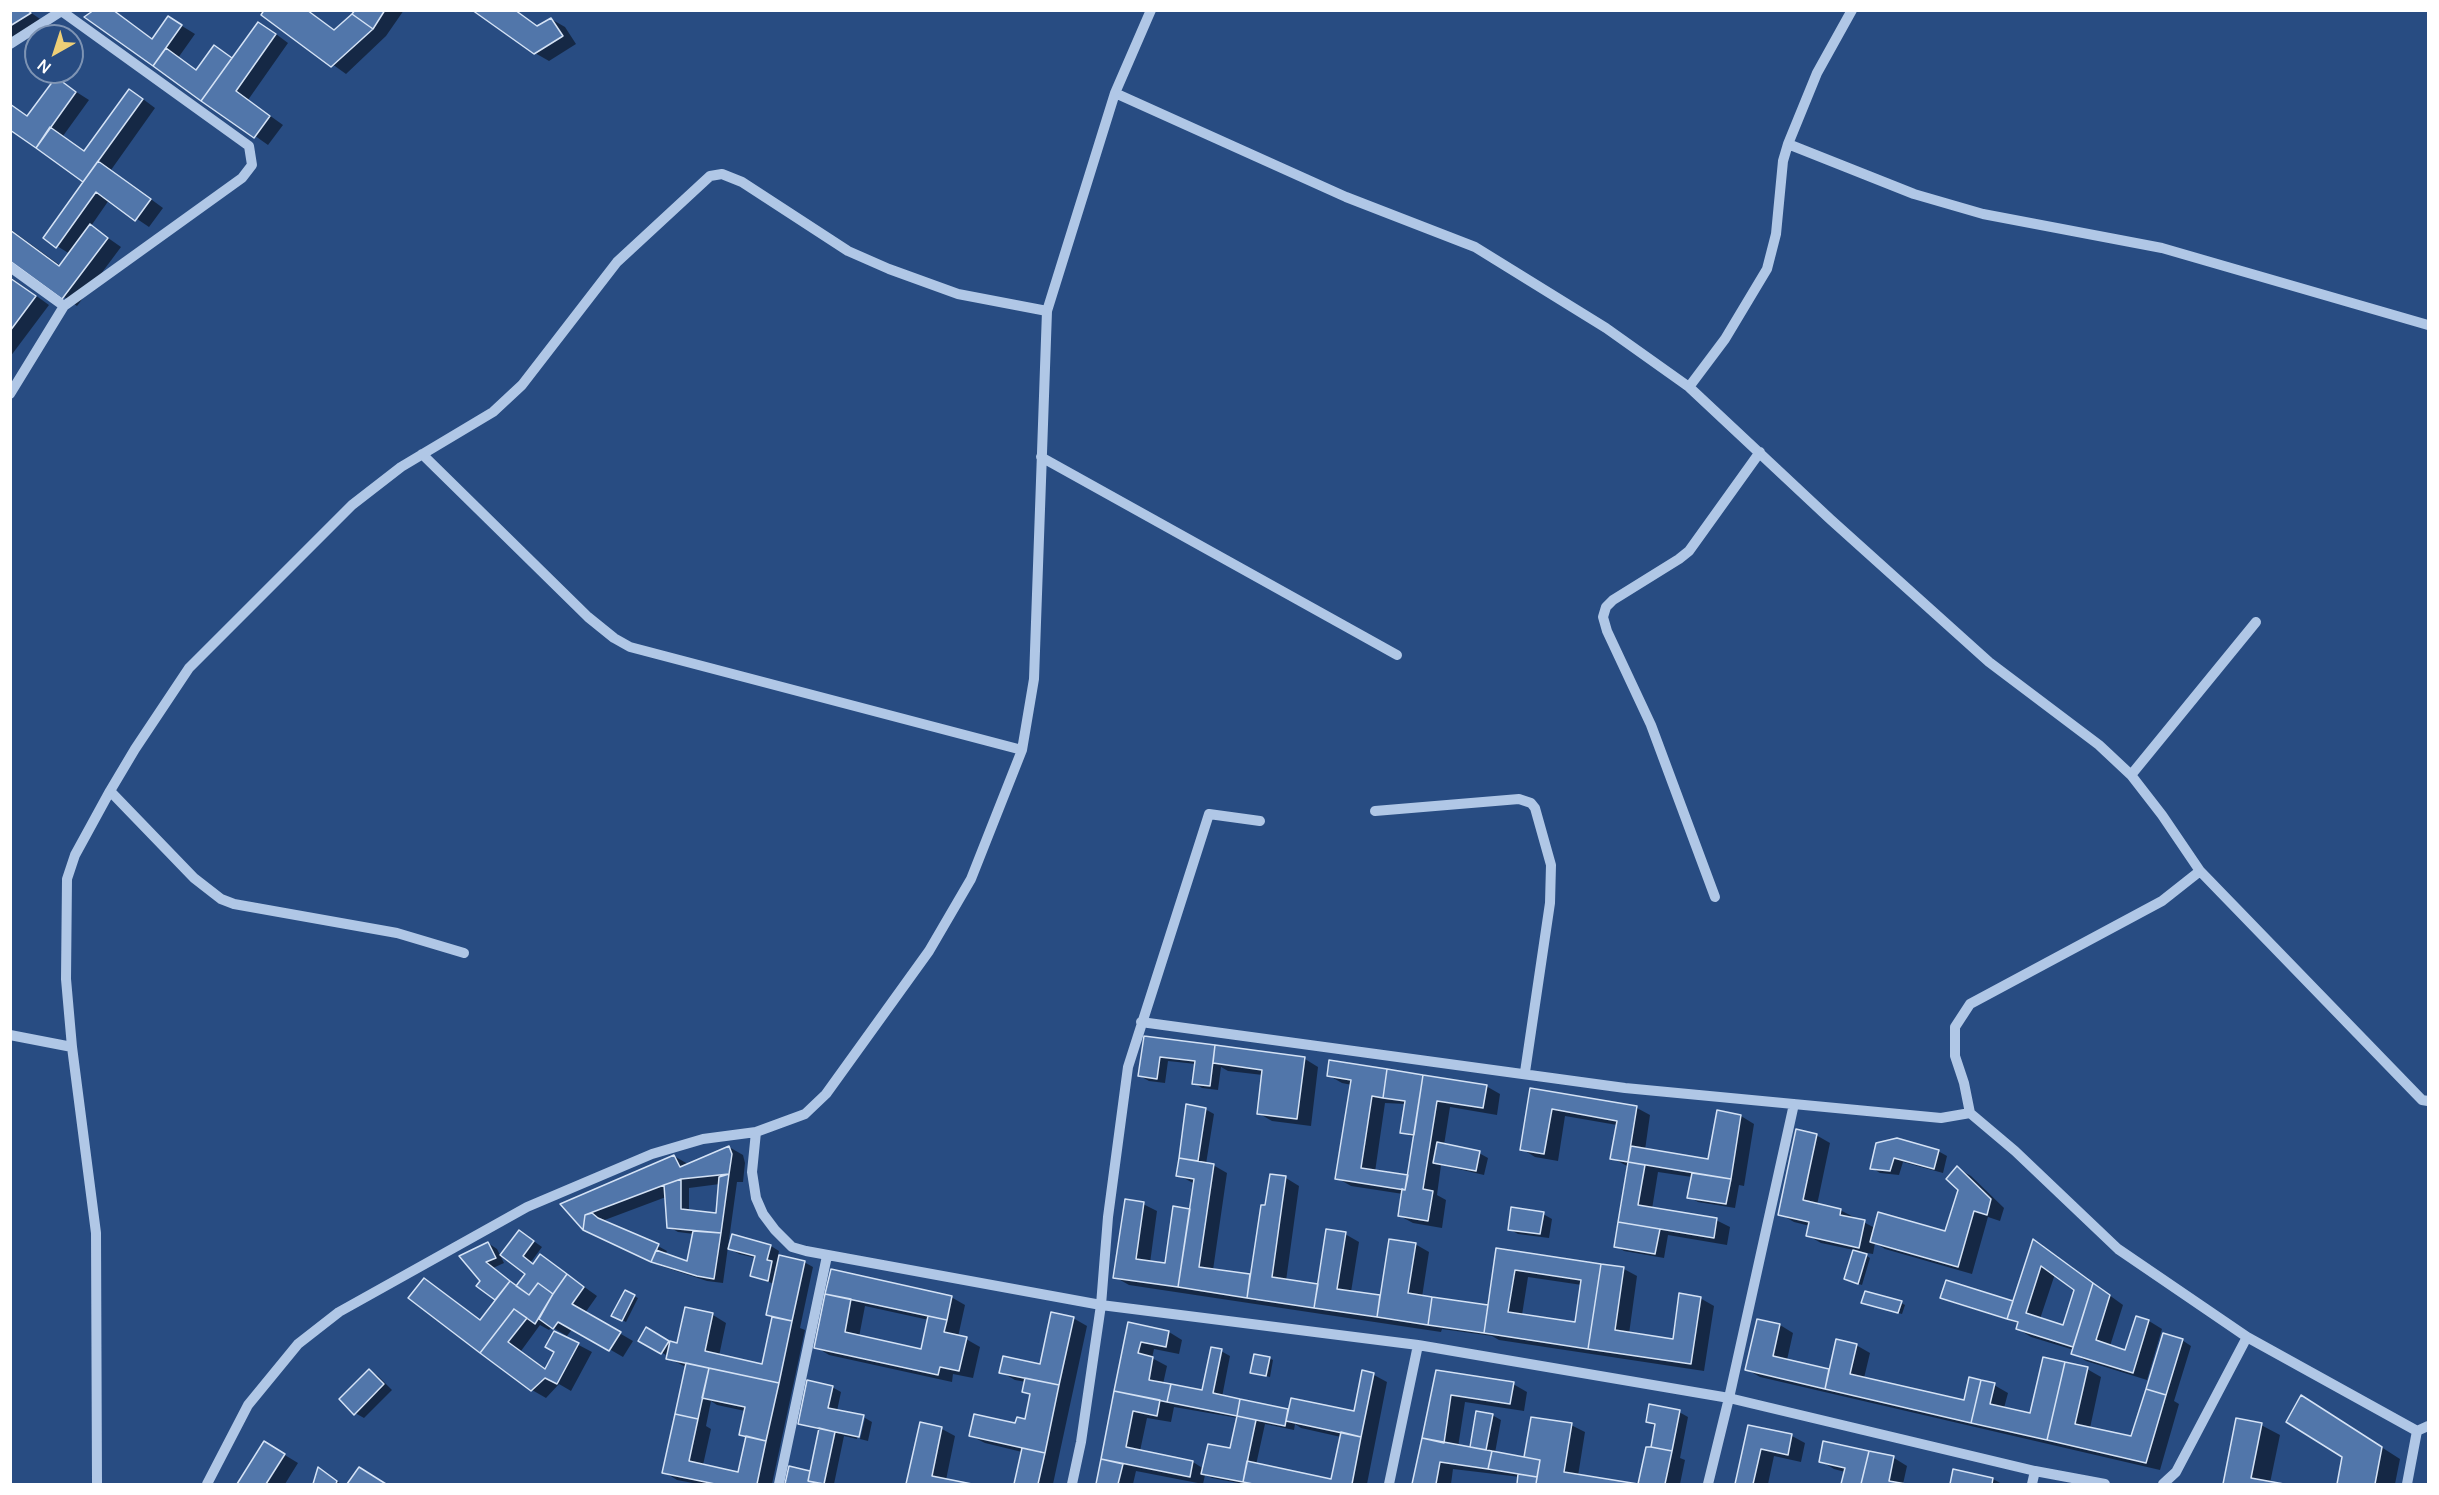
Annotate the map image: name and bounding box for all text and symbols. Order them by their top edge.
north arrow [24,24,84,84]
text: N [33,54,55,79]

